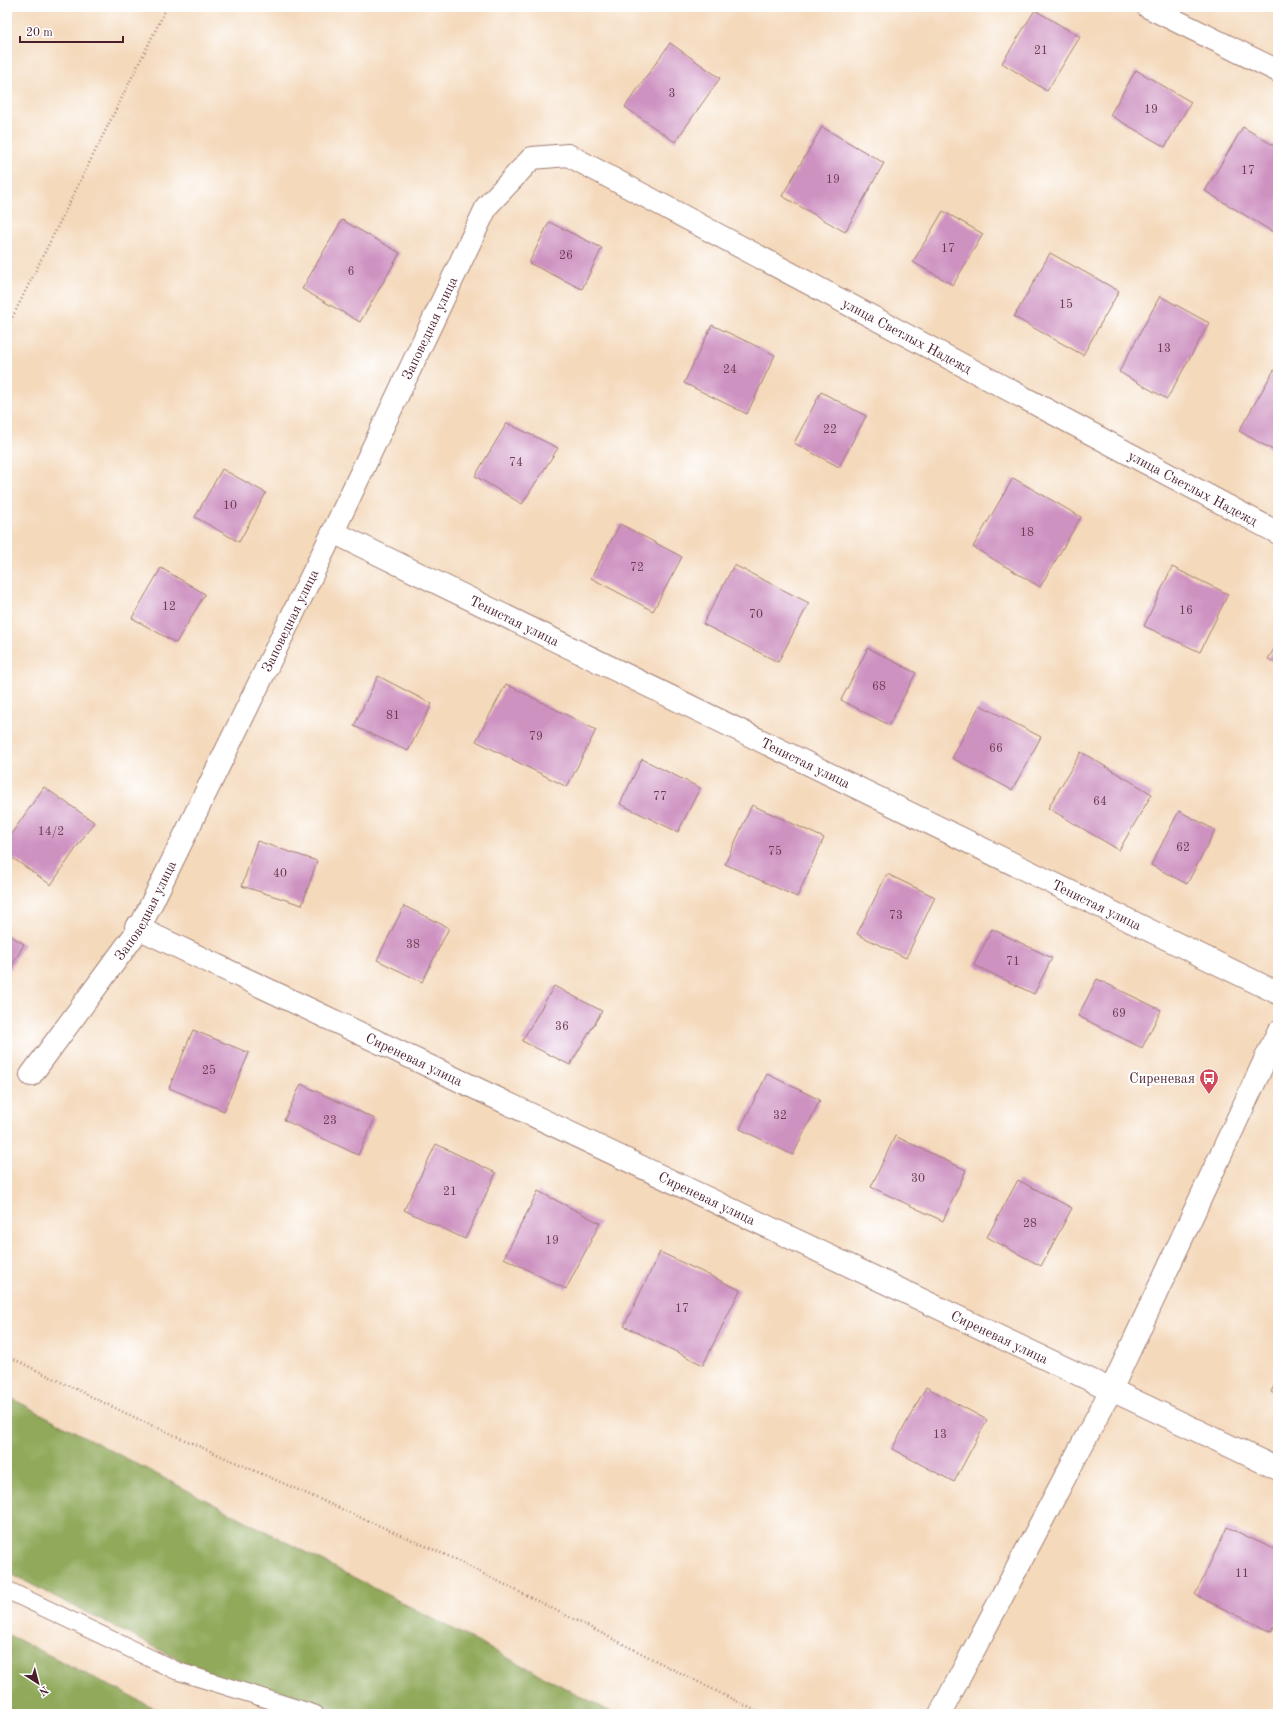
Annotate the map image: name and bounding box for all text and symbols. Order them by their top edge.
scale bar [20,18,123,44]
text: 20 m [26,27,53,39]
house number: 21 [1034,45,1048,57]
house number: 3 [669,88,675,100]
house number: 19 [1144,104,1158,116]
house number: 17 [1241,165,1255,177]
house number: 19 [826,174,840,186]
house number: 17 [941,243,955,255]
house number: 26 [559,250,573,262]
house number: 6 [348,266,355,278]
street label: Заповедная улица [400,275,461,382]
street label: улица Светлых Надежд [839,296,974,377]
house number: 15 [1059,298,1073,311]
house number: 13 [1157,343,1171,355]
house number: 24 [723,364,737,376]
house number: 22 [823,424,837,436]
street label: улица Светлых Надежд [1125,449,1260,529]
house number: 74 [509,457,523,469]
house number: 10 [223,500,237,512]
house number: 18 [1020,527,1034,539]
house number: 72 [630,562,644,574]
street label: Заповедная улица [260,567,322,674]
street label: Тенистая улица [467,594,561,649]
house number: 12 [162,601,176,613]
house number: 16 [1179,605,1193,617]
house number: 70 [749,609,763,621]
house number: 68 [872,681,886,693]
house number: 81 [386,710,400,722]
house number: 79 [529,731,543,743]
street label: Тенистая улица [758,736,852,791]
house number: 66 [989,743,1003,755]
house number: 77 [653,791,667,803]
house number: 64 [1093,796,1107,808]
house number: 14/2 [38,826,64,838]
house number: 62 [1176,842,1190,854]
house number: 75 [768,845,782,858]
street label: Заповедная улица [112,859,179,963]
house number: 40 [273,868,287,880]
street label: Тенистая улица [1050,878,1143,933]
house number: 73 [889,910,903,922]
house number: 38 [406,939,420,951]
house number: 71 [1006,956,1020,968]
house number: 69 [1112,1008,1126,1020]
house number: 36 [555,1021,569,1033]
street label: Сиреневая улица [363,1031,465,1089]
house number: 25 [202,1064,216,1077]
bus stop icon: Сиреневая [1198,1067,1220,1095]
place label: Сиреневая [1129,1072,1195,1086]
house number: 32 [773,1110,787,1122]
house number: 23 [323,1115,337,1127]
street label: Сиреневая улица [656,1170,757,1228]
house number: 30 [911,1173,925,1185]
house number: 21 [443,1186,457,1198]
house number: 28 [1023,1218,1037,1230]
house number: 19 [545,1235,559,1247]
house number: 17 [675,1303,689,1315]
street label: Сиреневая улица [949,1309,1050,1367]
house number: 13 [933,1429,947,1441]
house number: 11 [1235,1568,1249,1580]
north arrow [18,1663,58,1703]
text: N [36,1683,50,1697]

